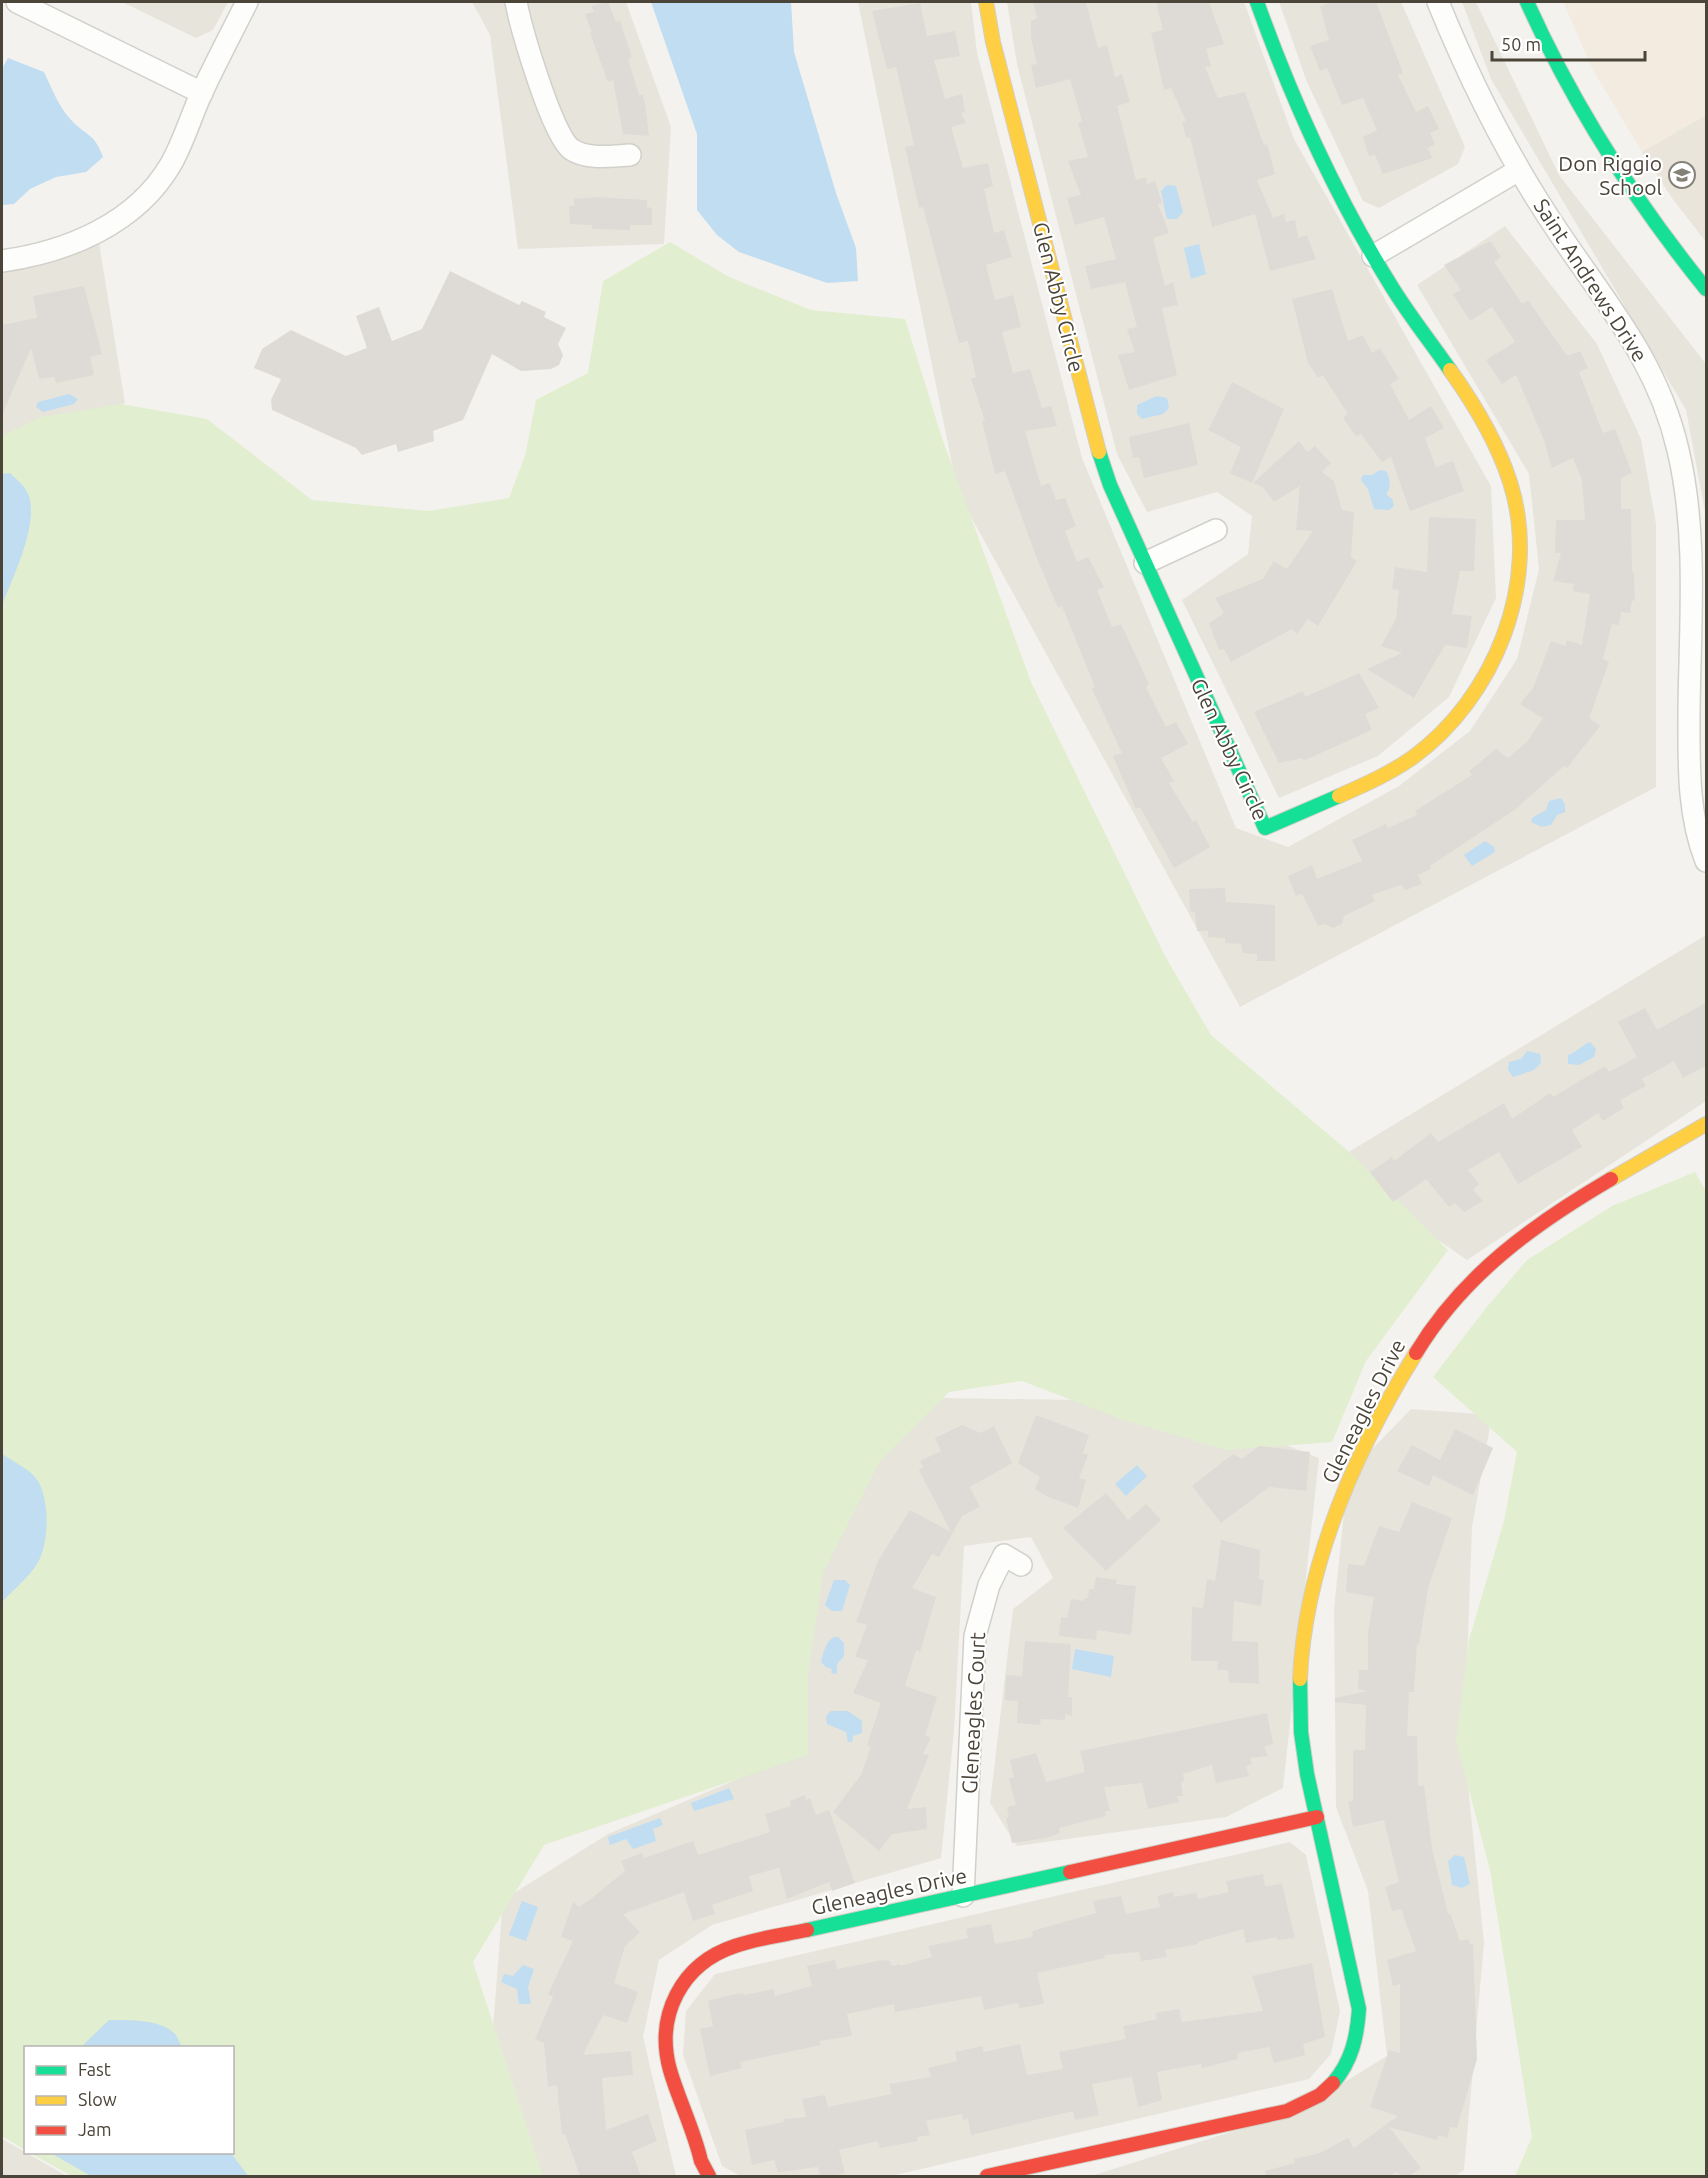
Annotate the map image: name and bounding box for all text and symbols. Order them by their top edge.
scale bar [1492,24,1645,62]
text: 50 m [1501,34,1541,54]
place label: Don Riggio School [1558,151,1662,199]
school or university icon: Don Riggio School [1667,160,1697,190]
street label: Saint Andrews Drive [1529,194,1653,366]
street label: Glen Abby Circle [1029,220,1089,374]
street label: Glen Abby Circle [1187,674,1273,824]
street label: Gleneagles Drive [1316,1335,1410,1487]
street label: Gleneagles Court [957,1632,989,1794]
street label: Gleneagles Drive [809,1863,969,1919]
legend [24,2046,234,2154]
text: Fast [78,2059,111,2079]
text: Slow [78,2089,117,2109]
text: Jam [78,2119,112,2139]

